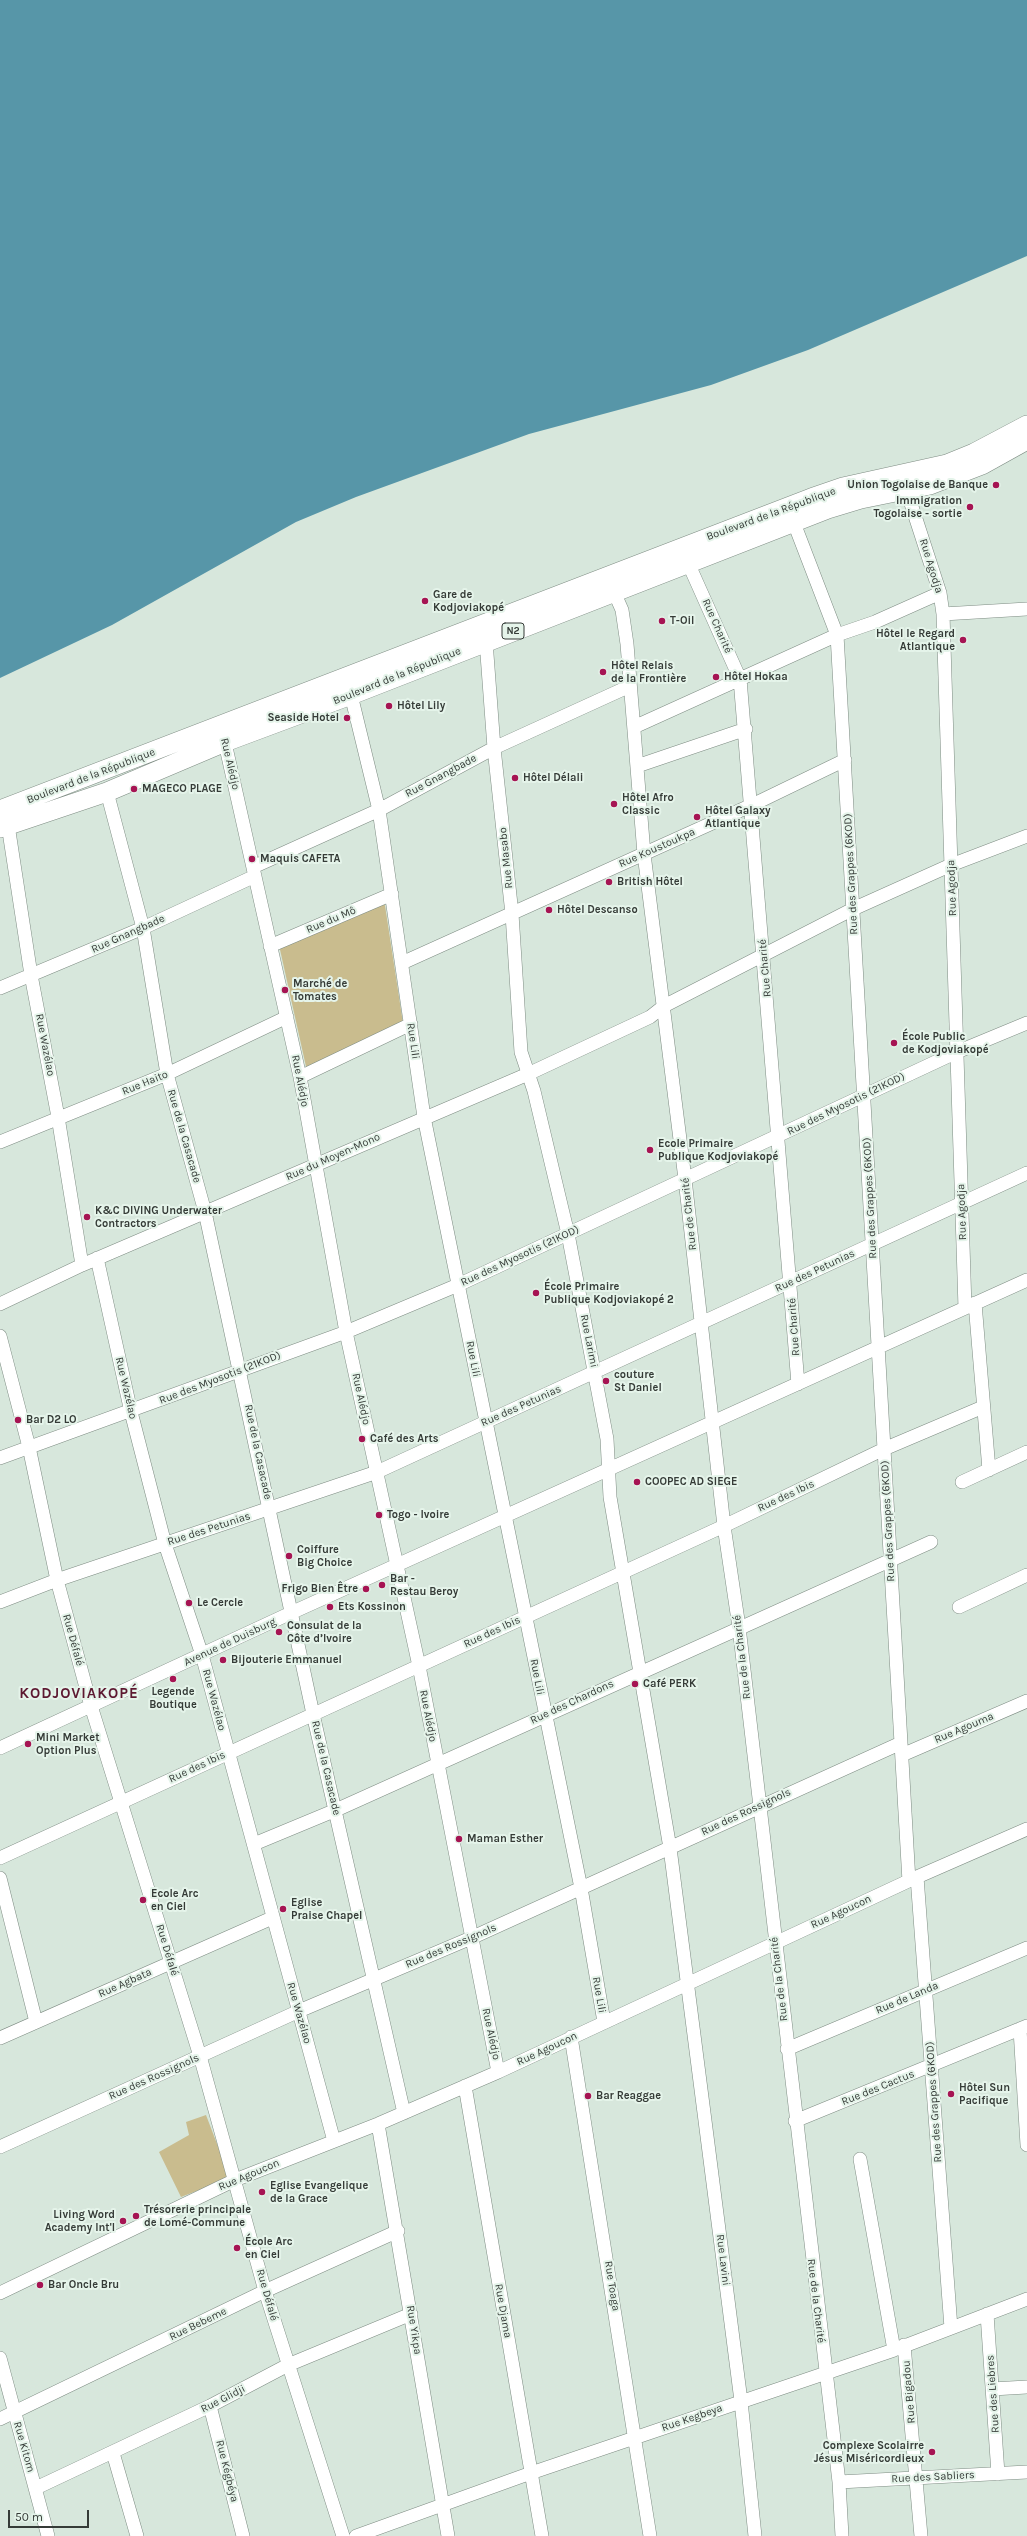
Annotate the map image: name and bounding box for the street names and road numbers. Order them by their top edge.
street label: Boulevard de la République [705,484,837,544]
street label: Rue Agodja [916,537,946,595]
street label: Rue Charité [699,597,735,655]
road number: N2 [502,623,524,639]
street label: Boulevard de la République [331,644,463,708]
street label: Rue Alédjo [218,737,242,791]
street label: Boulevard de la République [25,745,157,807]
street label: Rue Gnangbade [403,752,479,800]
street label: Rue des Grappes (6KOD) [841,813,861,935]
street label: Rue Koustoukpa [617,825,697,871]
street label: Rue Masabo [496,827,516,889]
street label: Rue Agodja [944,860,960,916]
street label: Rue du Mô [304,904,358,936]
street label: Rue Gnangbade [89,912,167,956]
street label: Rue Charité [756,938,774,998]
street label: Rue Wazélao [32,1013,58,1077]
street label: Rue Lili [404,1022,422,1060]
street label: Rue Alédjo [288,1054,312,1108]
street label: Rue Haito [120,1068,170,1098]
street label: Rue des Myosotis (21KOD) [785,1070,907,1138]
street label: Rue de la Casacade [164,1088,204,1184]
street label: Rue du Moyen-Mono [284,1130,382,1184]
street label: Rue des Grappes (6KOD) [860,1137,880,1259]
street label: Rue de Charité [679,1177,699,1251]
street label: Rue Agodja [954,1184,970,1240]
street label: Rue des Myosotis (21KOD) [459,1223,581,1289]
street label: Rue des Petunias [773,1247,857,1295]
street label: Rue Charité [785,1298,803,1356]
street label: Rue Larimi [577,1313,601,1369]
street label: Rue Lili [463,1340,483,1378]
street label: Rue des Myosotis (21KOD) [157,1349,283,1407]
street label: Rue Wazélao [112,1356,140,1420]
street label: Rue Alédjo [349,1372,373,1426]
street label: Rue des Petunias [479,1382,563,1430]
street label: Rue de la Casacade [241,1403,275,1501]
street label: Rue des Grappes (6KOD) [878,1460,898,1582]
street label: Rue des Ibis [756,1477,816,1515]
street label: Rue des Petunias [166,1509,252,1549]
street label: Rue Défalé [60,1613,86,1667]
street label: Rue des Ibis [462,1613,522,1651]
street label: Rue de la Charité [730,1614,754,1700]
street label: Avenue de Duisburg [182,1615,278,1669]
street label: Rue Lili [527,1658,547,1696]
street label: Rue Wazélao [199,1668,229,1732]
street label: Rue des Chardons [528,1677,616,1727]
street label: Rue Alédjo [416,1689,440,1743]
street label: Rue Agouma [932,1710,996,1746]
street label: Rue de la Casacade [309,1719,343,1817]
street label: Rue des Ibis [167,1748,227,1786]
street label: Rue des Rossignols [699,1785,793,1839]
street label: Rue Agoucon [809,1892,873,1932]
street label: Rue des Rossignols [404,1921,498,1971]
street label: Rue Défalé [153,1923,181,1977]
street label: Rue de la Charité [767,1936,791,2022]
street label: Rue Agbata [96,1965,154,2001]
street label: Rue Lili [589,1976,609,2014]
street label: Rue de Landa [874,1979,940,2017]
street label: Rue Wazélao [284,1981,314,2045]
street label: Rue Alédjo [479,2007,503,2061]
street label: Rue Agoucon [515,2029,579,2069]
street label: Rue des Grappes (6KOD) [923,2041,945,2163]
street label: Rue des Rossignols [107,2051,201,2103]
street label: Rue des Cactus [840,2067,916,2109]
street label: Rue Agoucon [216,2156,282,2194]
street label: Rue Lavini [713,2234,733,2286]
street label: Rue de la Charité [804,2258,828,2344]
street label: Rue Toaga [602,2260,622,2312]
street label: Rue Défalé [253,2268,281,2322]
street label: Rue Djama [492,2283,514,2339]
street label: Rue Bebeme [167,2304,229,2344]
street label: Rue Yikpa [404,2304,424,2356]
street label: Rue des Liebres [984,2355,1002,2433]
street label: Rue Bigadou [900,2360,918,2424]
street label: Rue Glidji [198,2382,248,2416]
street label: Rue Kegbeya [660,2401,724,2435]
street label: Rue Kitom [10,2420,38,2474]
street label: Rue Kégbéya [213,2439,241,2503]
street label: Rue des Sabliers [891,2468,975,2486]

